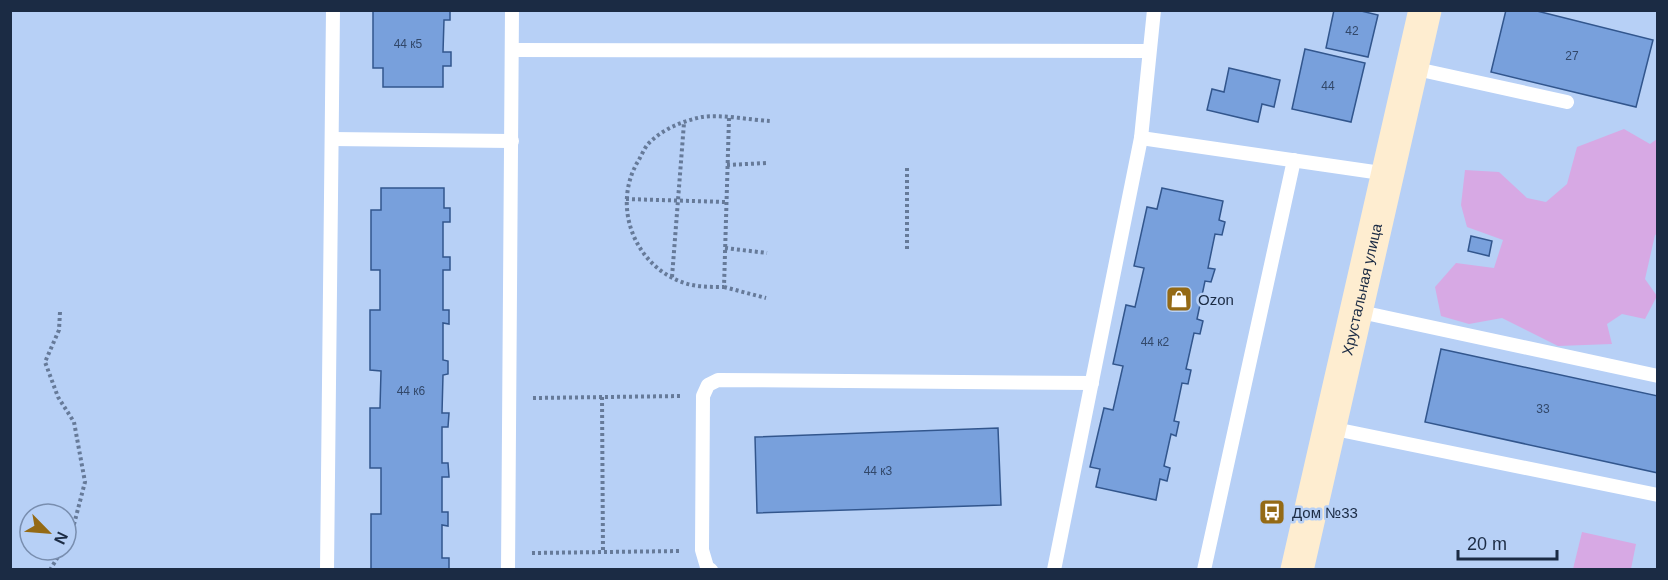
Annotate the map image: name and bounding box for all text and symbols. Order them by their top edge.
house number: 42 [1345,24,1359,38]
house number: 44 к5 [394,37,423,51]
house number: 27 [1565,49,1579,63]
house number: 44 [1321,79,1335,93]
street label: Хрустальная улица [1338,221,1385,357]
shop icon: Ozon [1164,284,1194,314]
place label: Ozon [1198,291,1234,308]
house number: 44 к2 [1141,335,1170,349]
house number: 44 к6 [397,384,426,398]
house number: 33 [1536,402,1550,416]
house number: 44 к3 [864,464,893,478]
bus stop icon: Дом №33 [1257,497,1287,527]
north arrow [18,502,78,562]
place label: Дом №33 [1292,504,1358,521]
scale bar [1458,523,1557,561]
text: N [51,529,71,547]
text: 20 m [1467,534,1507,554]

